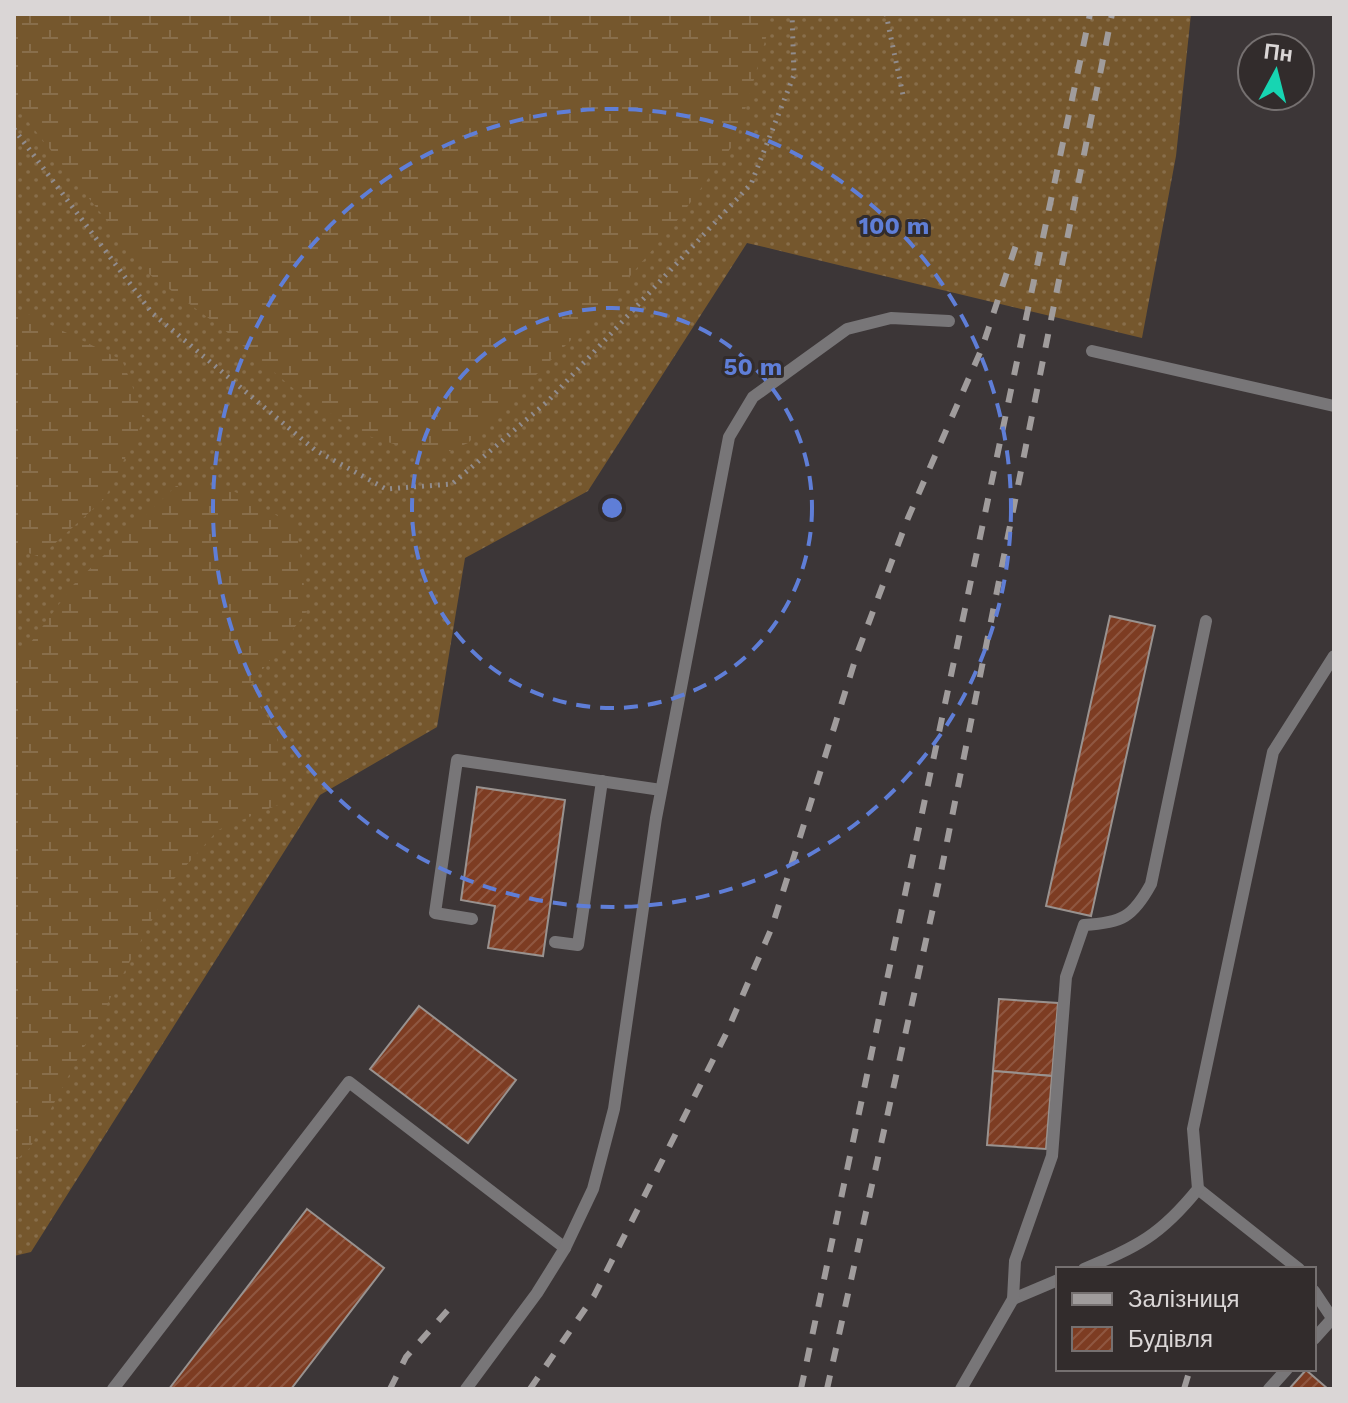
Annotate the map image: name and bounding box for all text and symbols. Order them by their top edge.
north arrow [1236,32,1316,112]
text: Пн [1262,38,1294,67]
text: 100 m [859,212,929,240]
text: 50 m [724,353,782,381]
centre of rings [598,494,626,522]
legend [1056,1267,1316,1371]
text: Залізниця [1128,1285,1240,1313]
text: Будівля [1128,1325,1213,1353]

